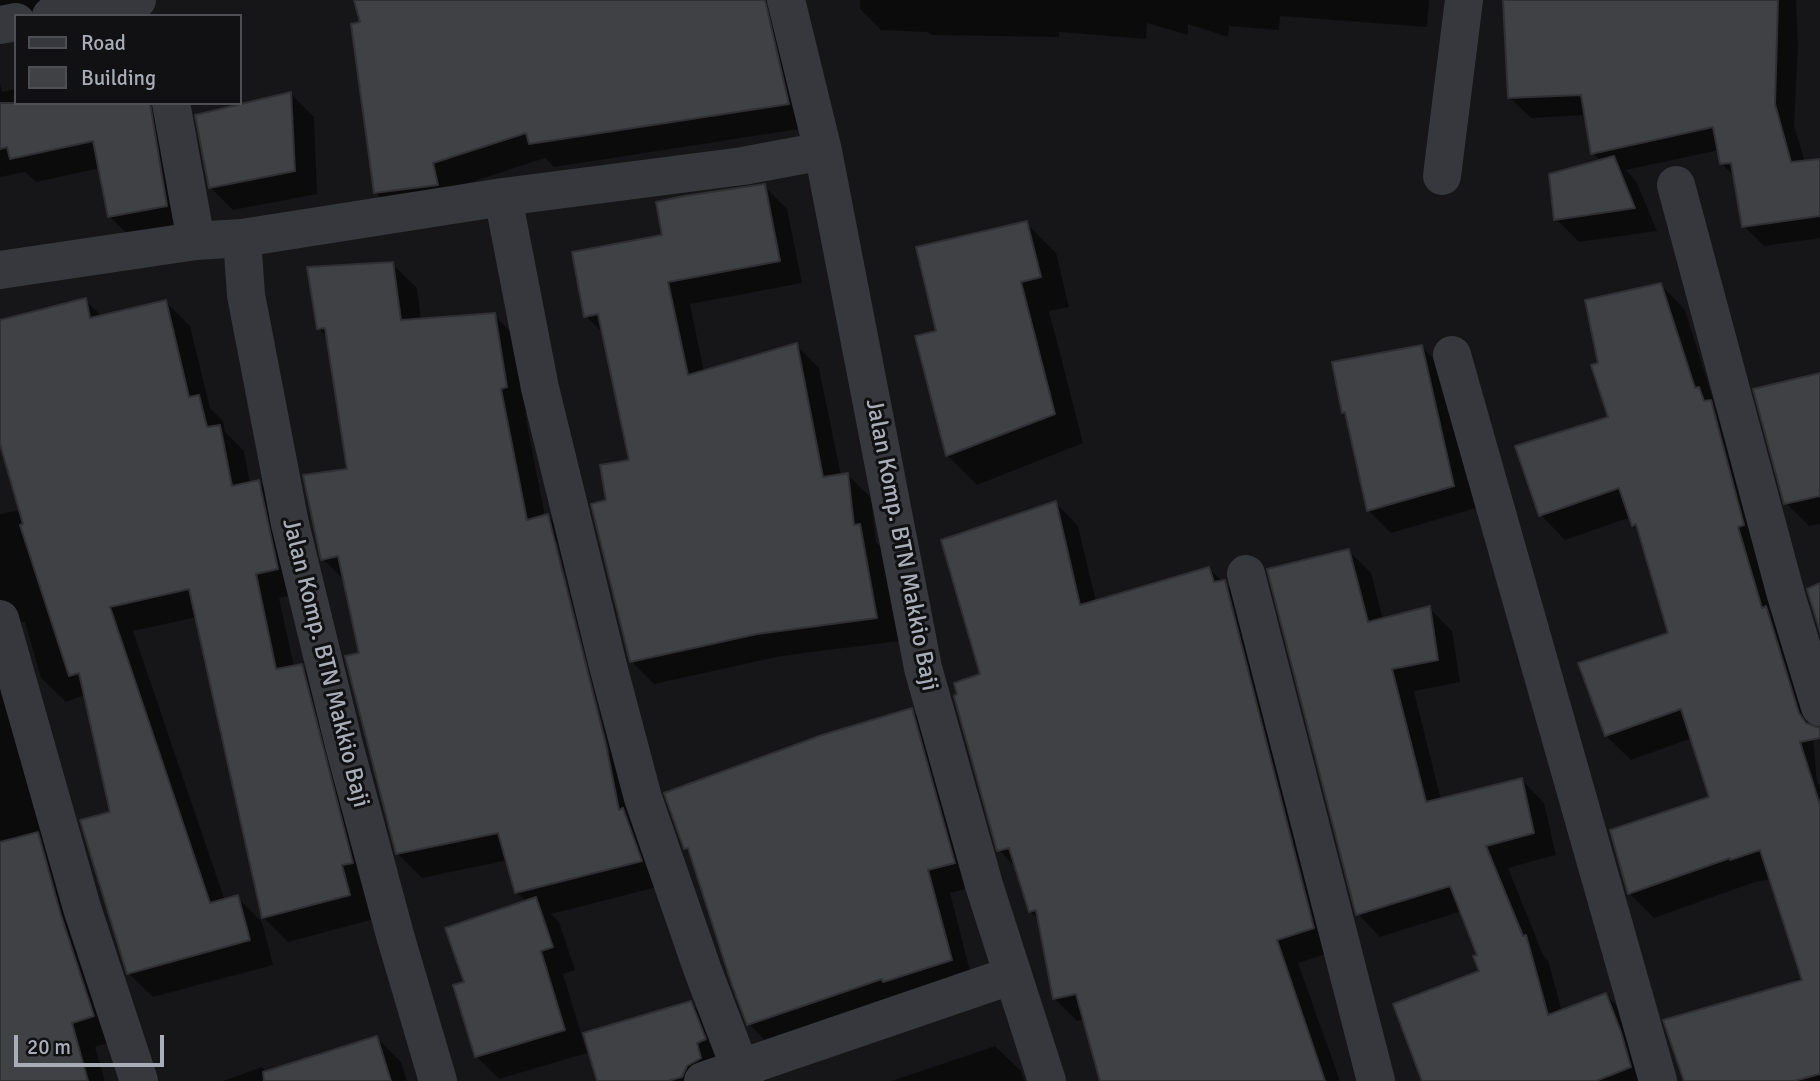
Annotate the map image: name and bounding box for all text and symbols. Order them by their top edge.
legend [14,14,242,105]
text: Road [81,30,126,56]
text: Building [81,65,156,91]
street label: Jalan Komp. BTN Makkio Baji [859,397,943,693]
street label: Jalan Komp. BTN Makkio Baji [275,516,375,810]
scale bar [18,1021,168,1066]
text: 20 m [27,1034,71,1060]

